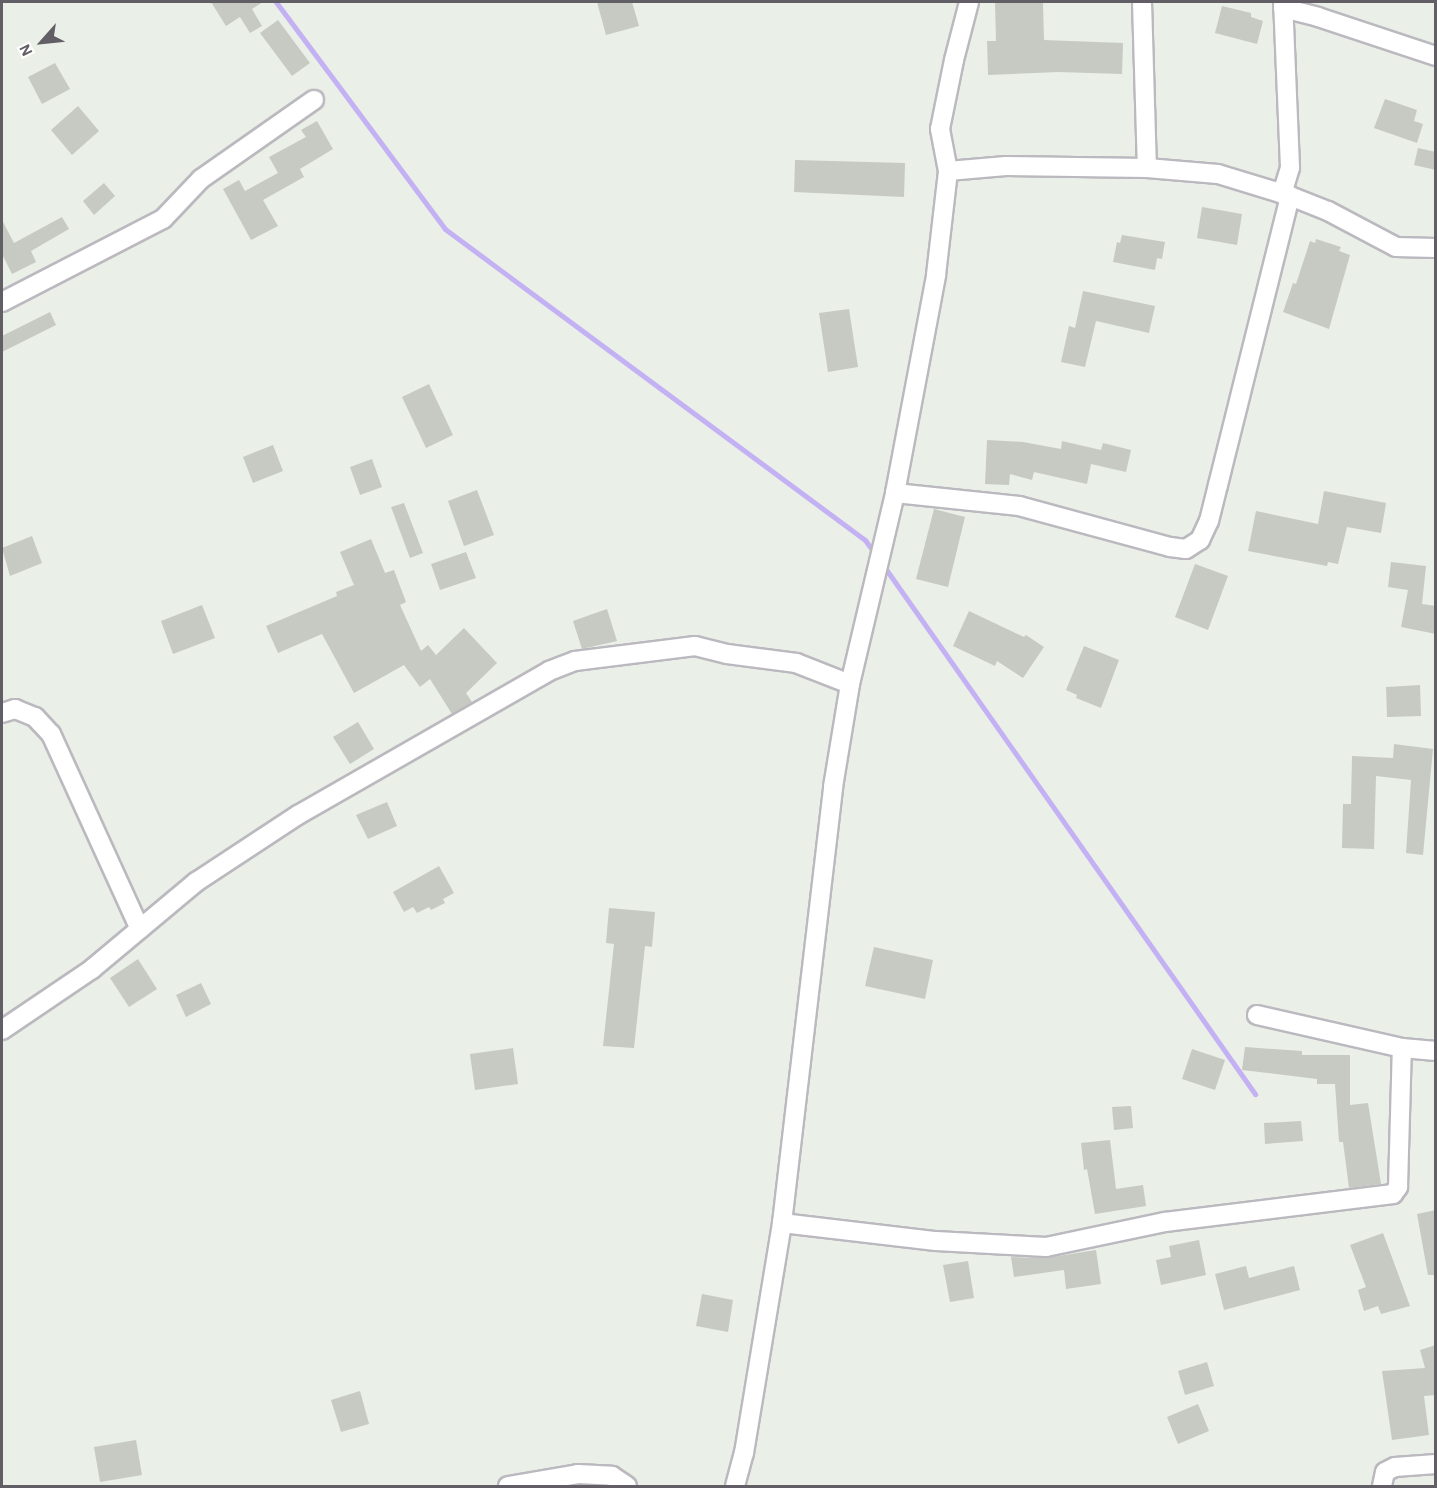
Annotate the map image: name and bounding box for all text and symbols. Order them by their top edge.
north arrow [12,12,72,72]
text: N [16,42,36,59]

